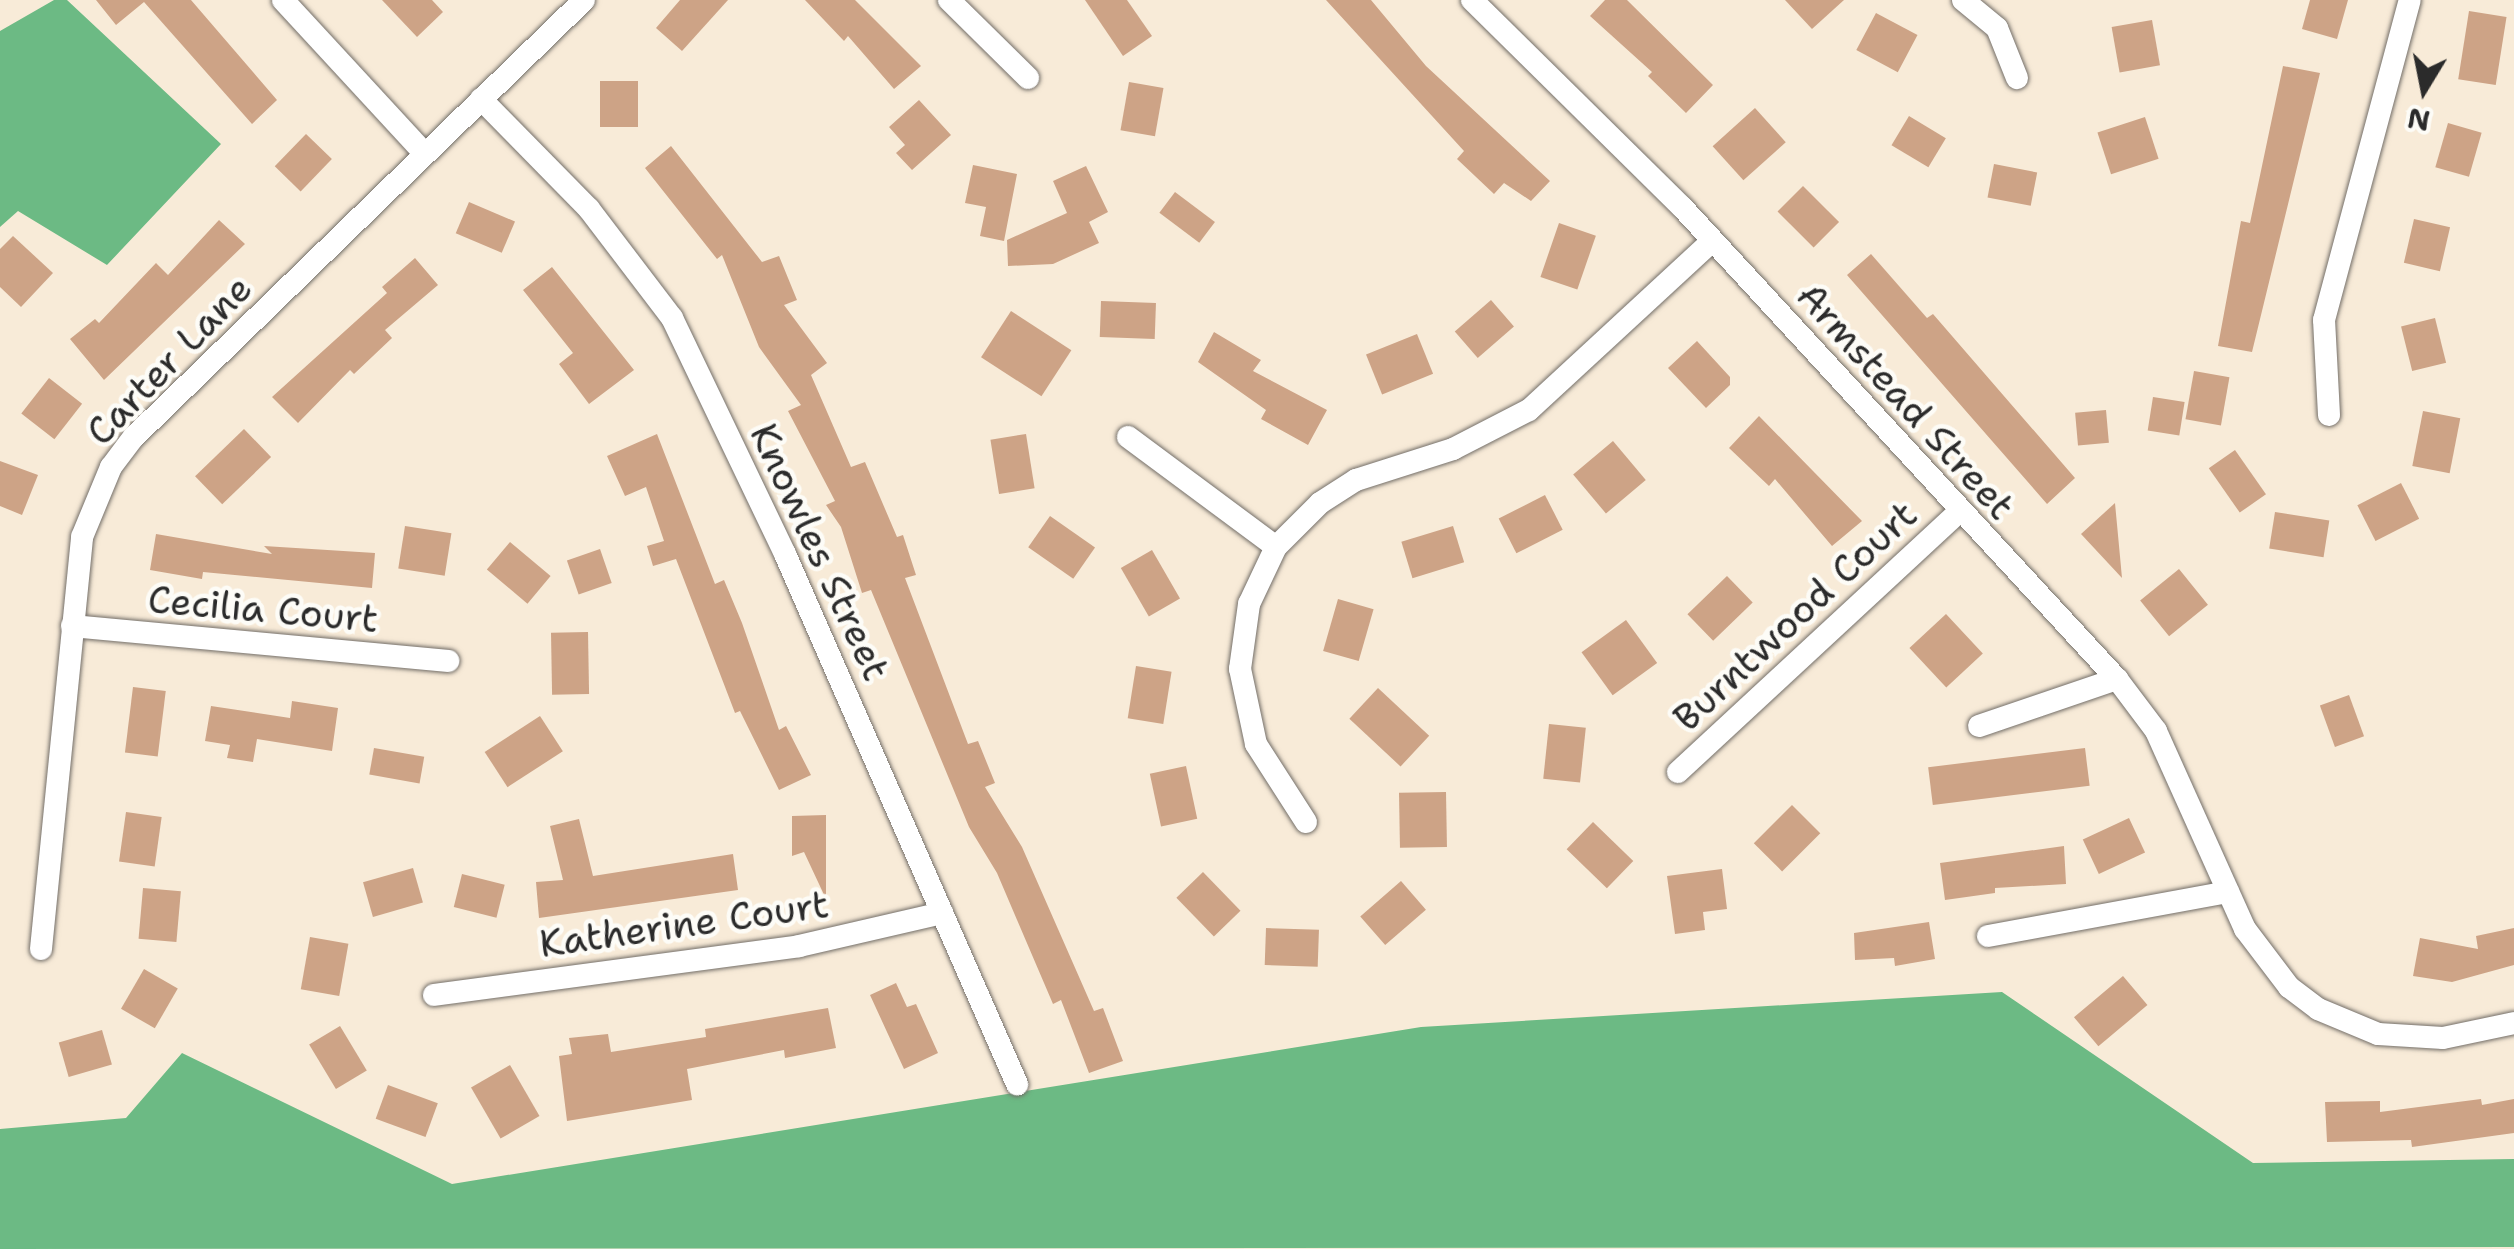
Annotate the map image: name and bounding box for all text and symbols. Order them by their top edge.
north arrow [2374,40,2474,140]
text: N [2405,99,2433,140]
street label: Carter Lane [77,266,261,454]
street label: Armstead Street [1788,273,2024,529]
street label: Knowles Street [741,416,899,688]
street label: Burntwood Court [1664,491,1926,741]
street label: Cecilia Court [146,576,380,642]
street label: Katherine Court [536,881,832,967]

